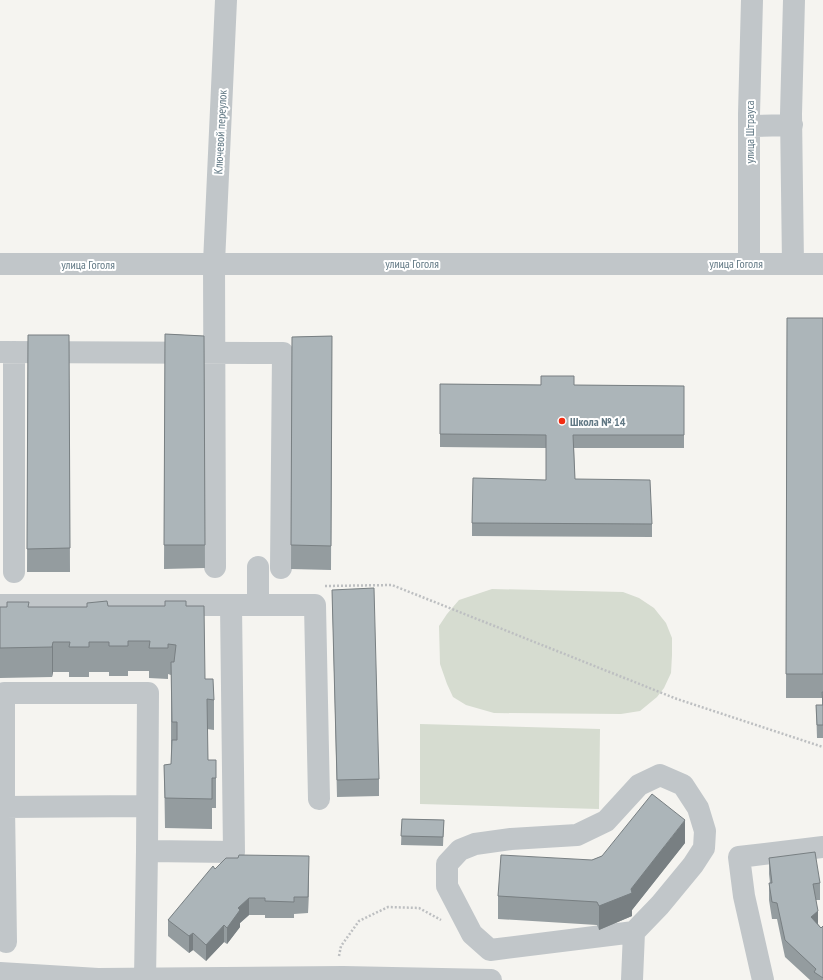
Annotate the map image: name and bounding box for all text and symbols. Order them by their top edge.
street label: Ключевой переулок [210,89,230,175]
street label: улица Штрауса [742,100,757,163]
street label: улица Гоголя [385,256,439,271]
street label: улица Гоголя [709,256,763,271]
street label: улица Гоголя [61,257,115,272]
place label: Школа № 14 [570,414,626,429]
marker: Школа № 14 [557,416,567,426]

